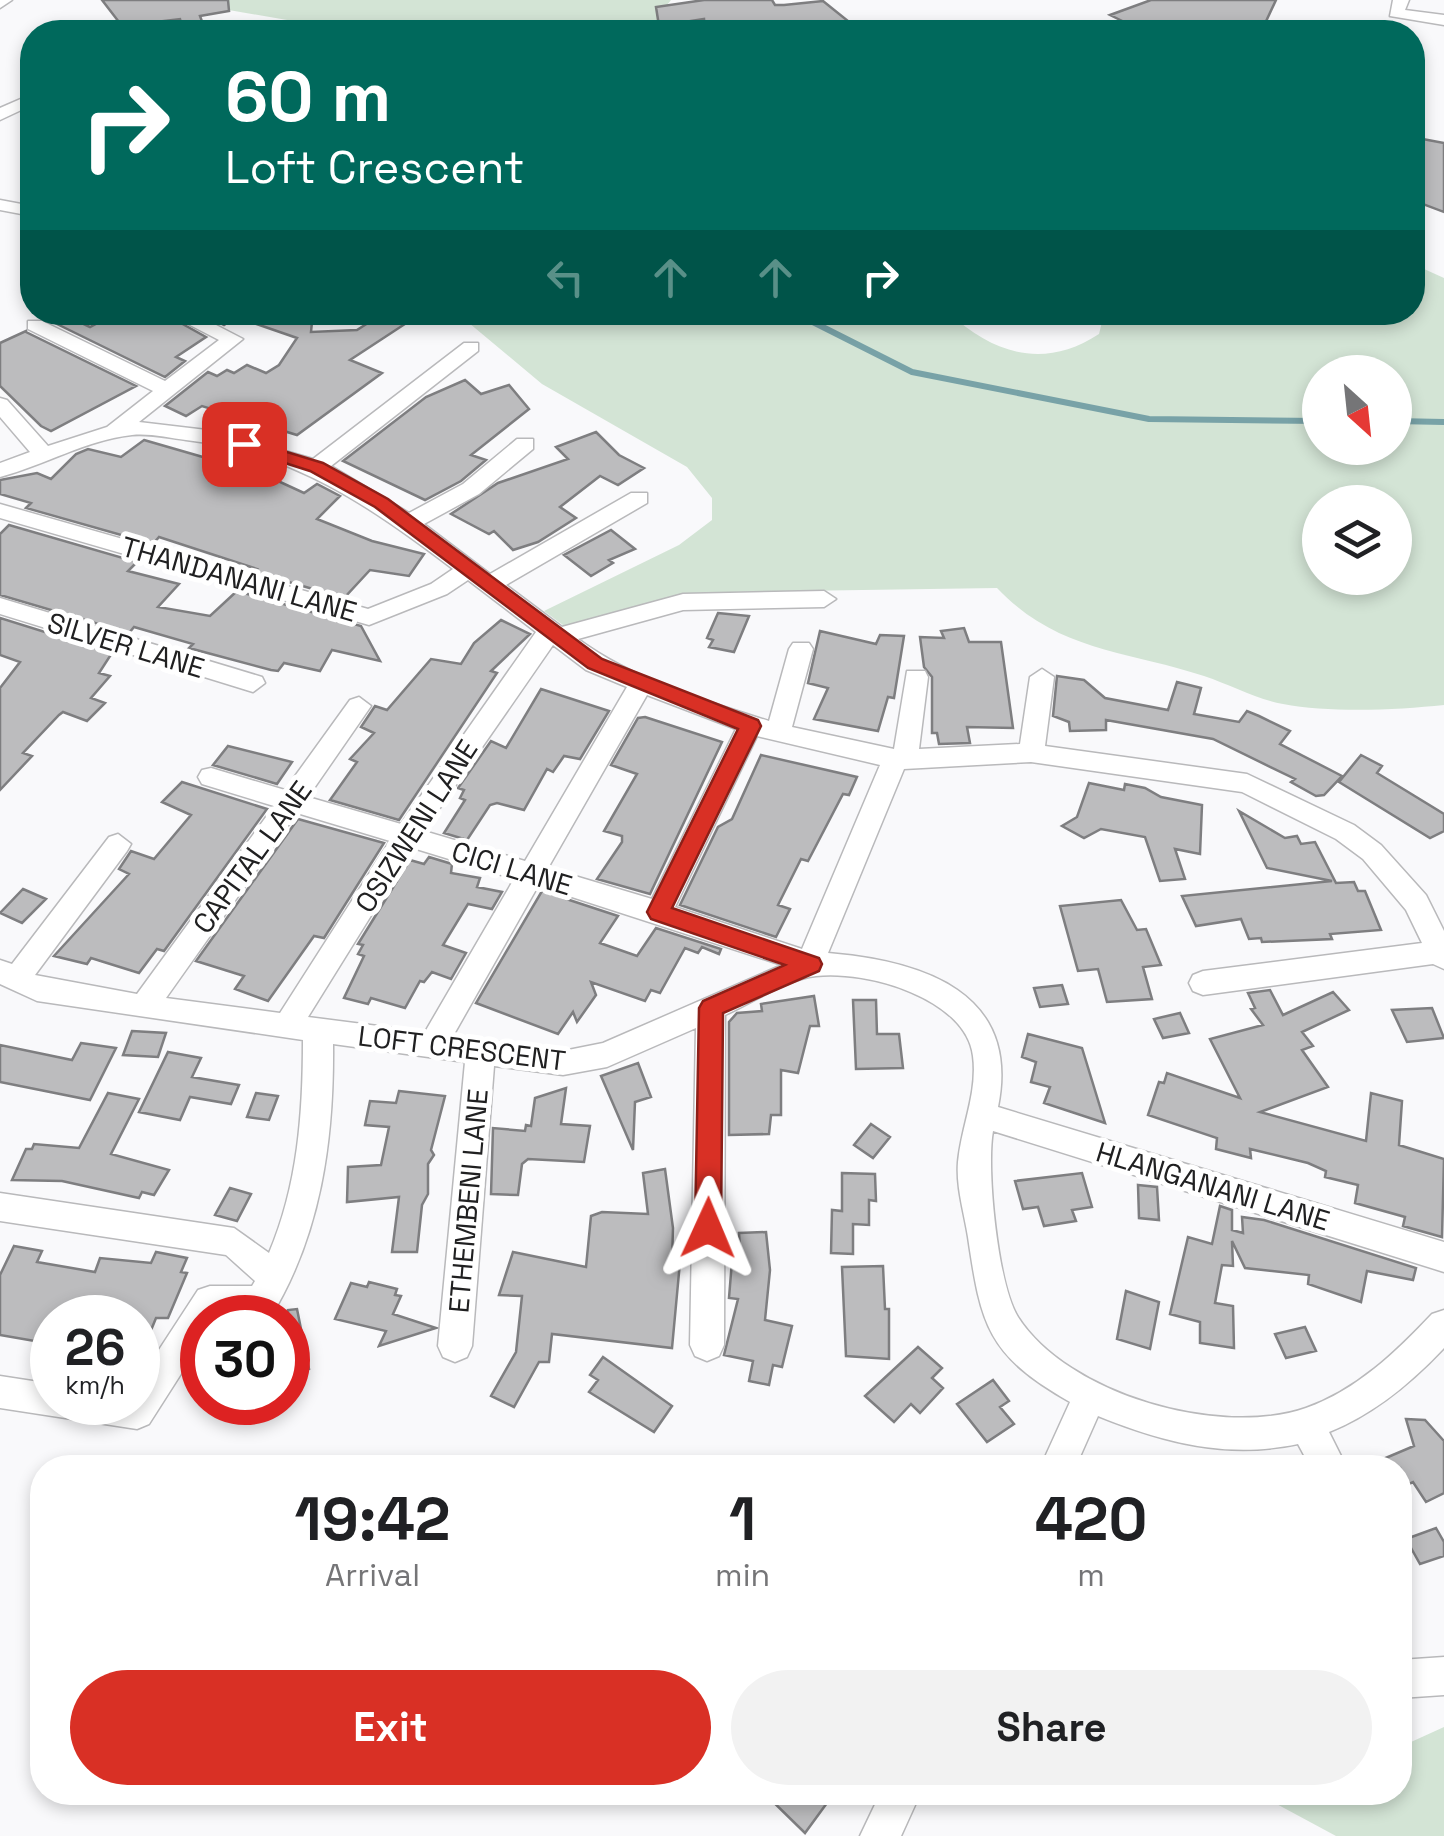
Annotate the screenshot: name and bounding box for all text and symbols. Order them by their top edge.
text: 60 m [225,52,391,141]
icon: right [60,60,190,190]
text: Loft Crescent [225,139,524,196]
icon: left [538,250,593,305]
icon: ahead [643,250,698,305]
icon: ahead [748,250,803,305]
icon: right [853,250,908,305]
north arrow [1302,355,1412,465]
map controls [1302,355,1412,595]
pin [202,402,287,487]
icon: arrive [217,417,272,472]
button: layers [1302,485,1412,595]
street label: THANDANANI LANE [117,528,361,630]
street label: SILVER LANE [43,604,209,686]
street label: OSIZWENI LANE [347,733,485,919]
street label: CAPITAL LANE [184,774,320,940]
street label: CICI LANE [447,833,577,903]
street label: LOFT CRESCENT [356,1017,568,1079]
street label: ETHEMBENI LANE [440,1087,496,1315]
street label: HLANGANANI LANE [1092,1133,1334,1239]
position arrow [656,1176,760,1280]
speed limit sign: 30 [180,1295,310,1425]
text: 26 [65,1316,125,1380]
text: km/h [65,1369,125,1401]
text: 19:42 [295,1481,451,1558]
text: 1 [729,1481,756,1558]
text: 420 [1035,1481,1147,1558]
text: Arrival [325,1555,420,1595]
text: min [715,1555,770,1595]
text: m [1077,1555,1105,1595]
button: Exit [70,1670,711,1785]
button: Share [731,1670,1372,1785]

